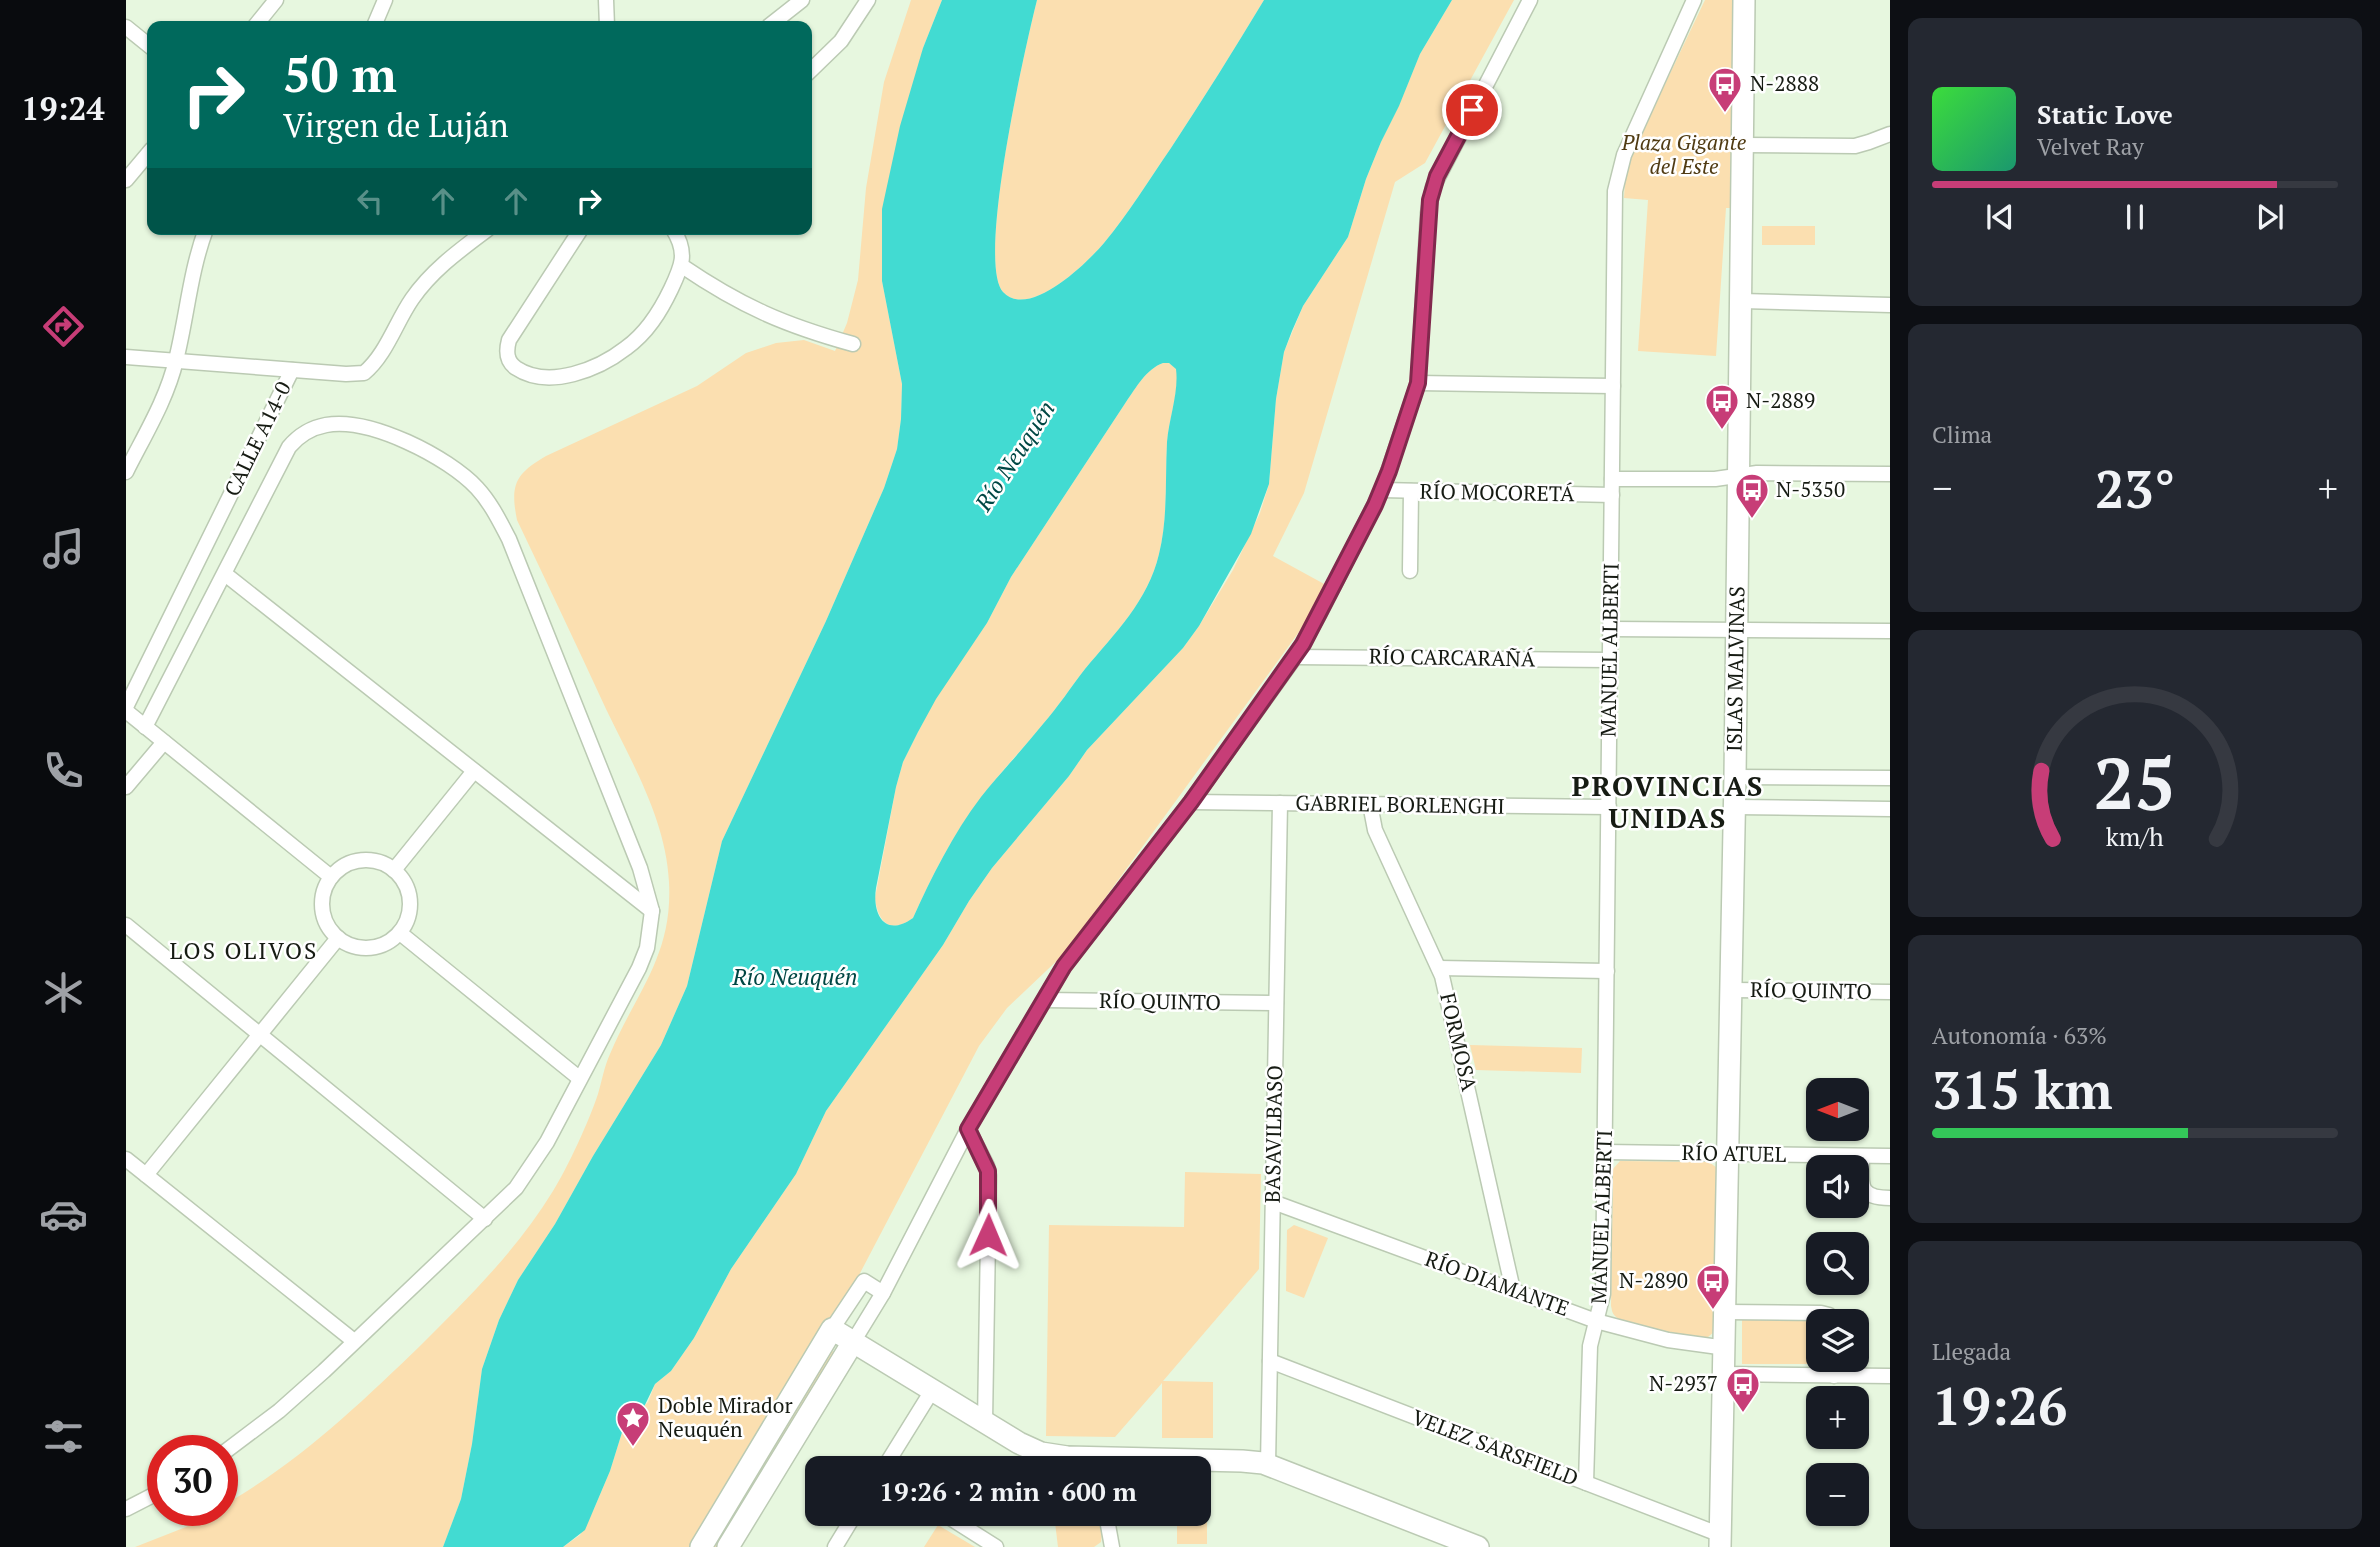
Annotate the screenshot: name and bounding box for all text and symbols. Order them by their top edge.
text: 50 m [283,41,397,106]
icon: right [168,49,259,140]
bus stop icon: N-2888 [1706,65,1744,114]
place label: N-2888 [1750,69,1819,97]
pin [1442,80,1502,140]
text: 19:24 [21,87,105,129]
icon: arrive [1453,91,1491,129]
text: Static Love [2037,97,2173,131]
text: Virgen de Luján [283,104,508,146]
park label: Plaza Gigante del Este [1621,128,1747,180]
text: Velvet Ray [2037,131,2144,162]
icon: left [351,182,389,220]
icon: ahead [424,182,462,220]
icon: ahead [497,182,535,220]
icon: right [570,182,608,220]
icon: previous [1981,198,2019,236]
icon: pause [2116,198,2154,236]
icon: next [2251,198,2289,236]
icon: directions [39,302,88,351]
street label: CALLE A14-0 [217,377,297,501]
bus stop icon: N-2889 [1703,382,1741,431]
place label: N-2889 [1746,386,1815,414]
water label: Río Neuquén [967,395,1062,517]
text: Clima [1932,419,1992,450]
text: 23° [2095,454,2175,523]
text: − [1932,463,1952,513]
text: + [2318,463,2338,513]
bus stop icon: N-5350 [1733,471,1771,520]
place label: N-5350 [1776,475,1845,503]
street label: RÍO MOCORETÁ [1419,477,1575,507]
icon: music [39,524,88,573]
street label: MANUEL ALBERTI [1593,563,1625,737]
street label: ISLAS MALVINAS [1720,586,1750,752]
street label: RÍO CARCARAÑÁ [1369,642,1536,672]
text: 25 [2094,734,2176,831]
icon: phone [39,746,88,795]
district label: PROVINCIAS UNIDAS [1572,767,1764,836]
street label: GABRIEL BORLENGHI [1295,788,1505,820]
text: km/h [2106,820,2164,853]
district label: LOS OLIVOS [170,935,318,966]
water label: Río Neuquén [731,961,858,992]
icon: climate [39,968,88,1017]
street label: RÍO QUINTO [1750,975,1872,1005]
street label: RÍO QUINTO [1099,986,1221,1016]
street label: FORMOSA [1434,990,1484,1094]
text: Autonomía · 63% [1932,1020,2107,1051]
text: 315 km [1932,1055,2113,1124]
street label: BASAVILBASO [1258,1065,1288,1203]
north arrow [1806,1078,1869,1141]
map controls [1806,1078,1869,1526]
street label: MANUEL ALBERTI [1584,1129,1618,1305]
street label: RÍO ATUEL [1682,1138,1787,1168]
button: sound [1806,1155,1869,1218]
icon: car [39,1190,88,1239]
position arrow [951,1198,1025,1272]
button: search [1806,1232,1869,1295]
street label: RÍO DIAMANTE [1422,1244,1573,1322]
bus stop icon: N-2890 [1694,1262,1732,1311]
place label: N-2890 [1619,1266,1688,1294]
button: layers [1806,1309,1869,1372]
text: Llegada [1932,1336,2011,1367]
bus stop icon: N-2937 [1724,1365,1762,1414]
place label: N-2937 [1649,1369,1718,1397]
text: 19:26 [1932,1371,2067,1440]
button: + [1806,1386,1869,1449]
place label: Doble Mirador Neuquén [658,1391,792,1443]
place icon: Doble Mirador Neuquén [614,1399,652,1448]
street label: VELEZ SARSFIELD [1408,1402,1582,1492]
icon: filters [39,1412,88,1461]
speed limit sign: 30 [147,1435,238,1526]
button: − [1806,1463,1869,1526]
text: 19:26 · 2 min · 600 m [879,1474,1137,1508]

